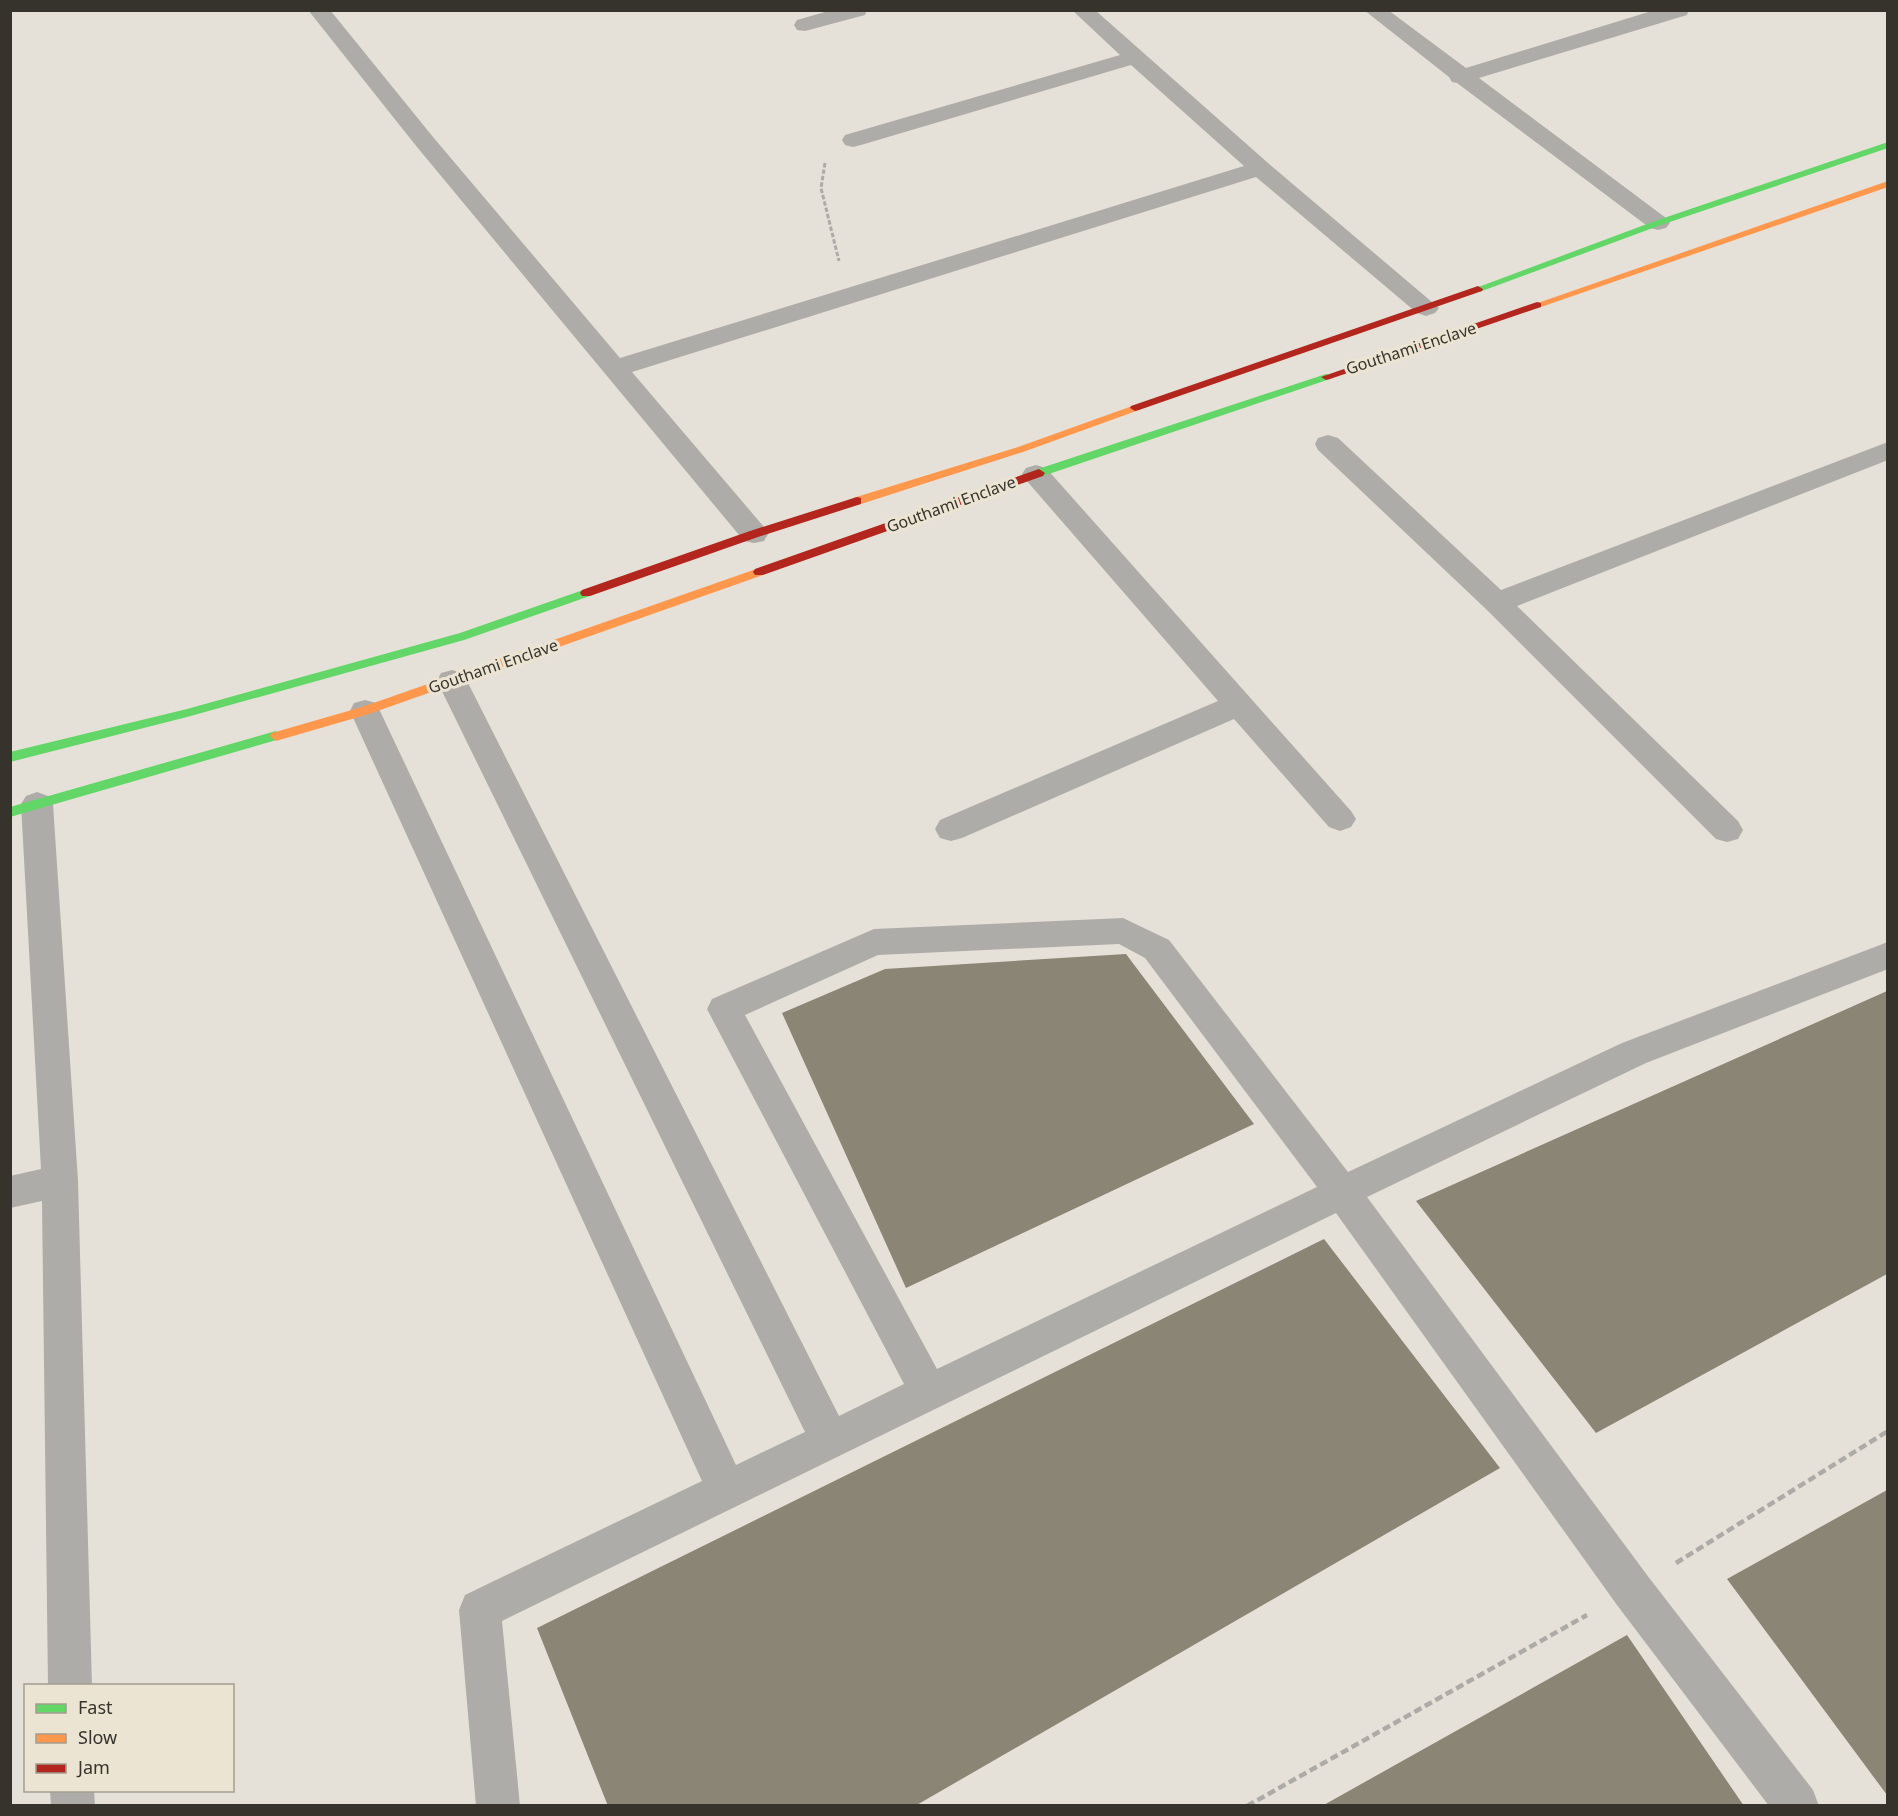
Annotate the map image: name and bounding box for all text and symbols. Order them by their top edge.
street label: Gouthami Enclave [1343,317,1479,379]
street label: Gouthami Enclave [883,470,1019,538]
street label: Gouthami Enclave [425,633,561,699]
legend [24,1684,234,1792]
text: Fast [78,1695,113,1719]
text: Slow [78,1725,117,1749]
text: Jam [76,1755,110,1779]

